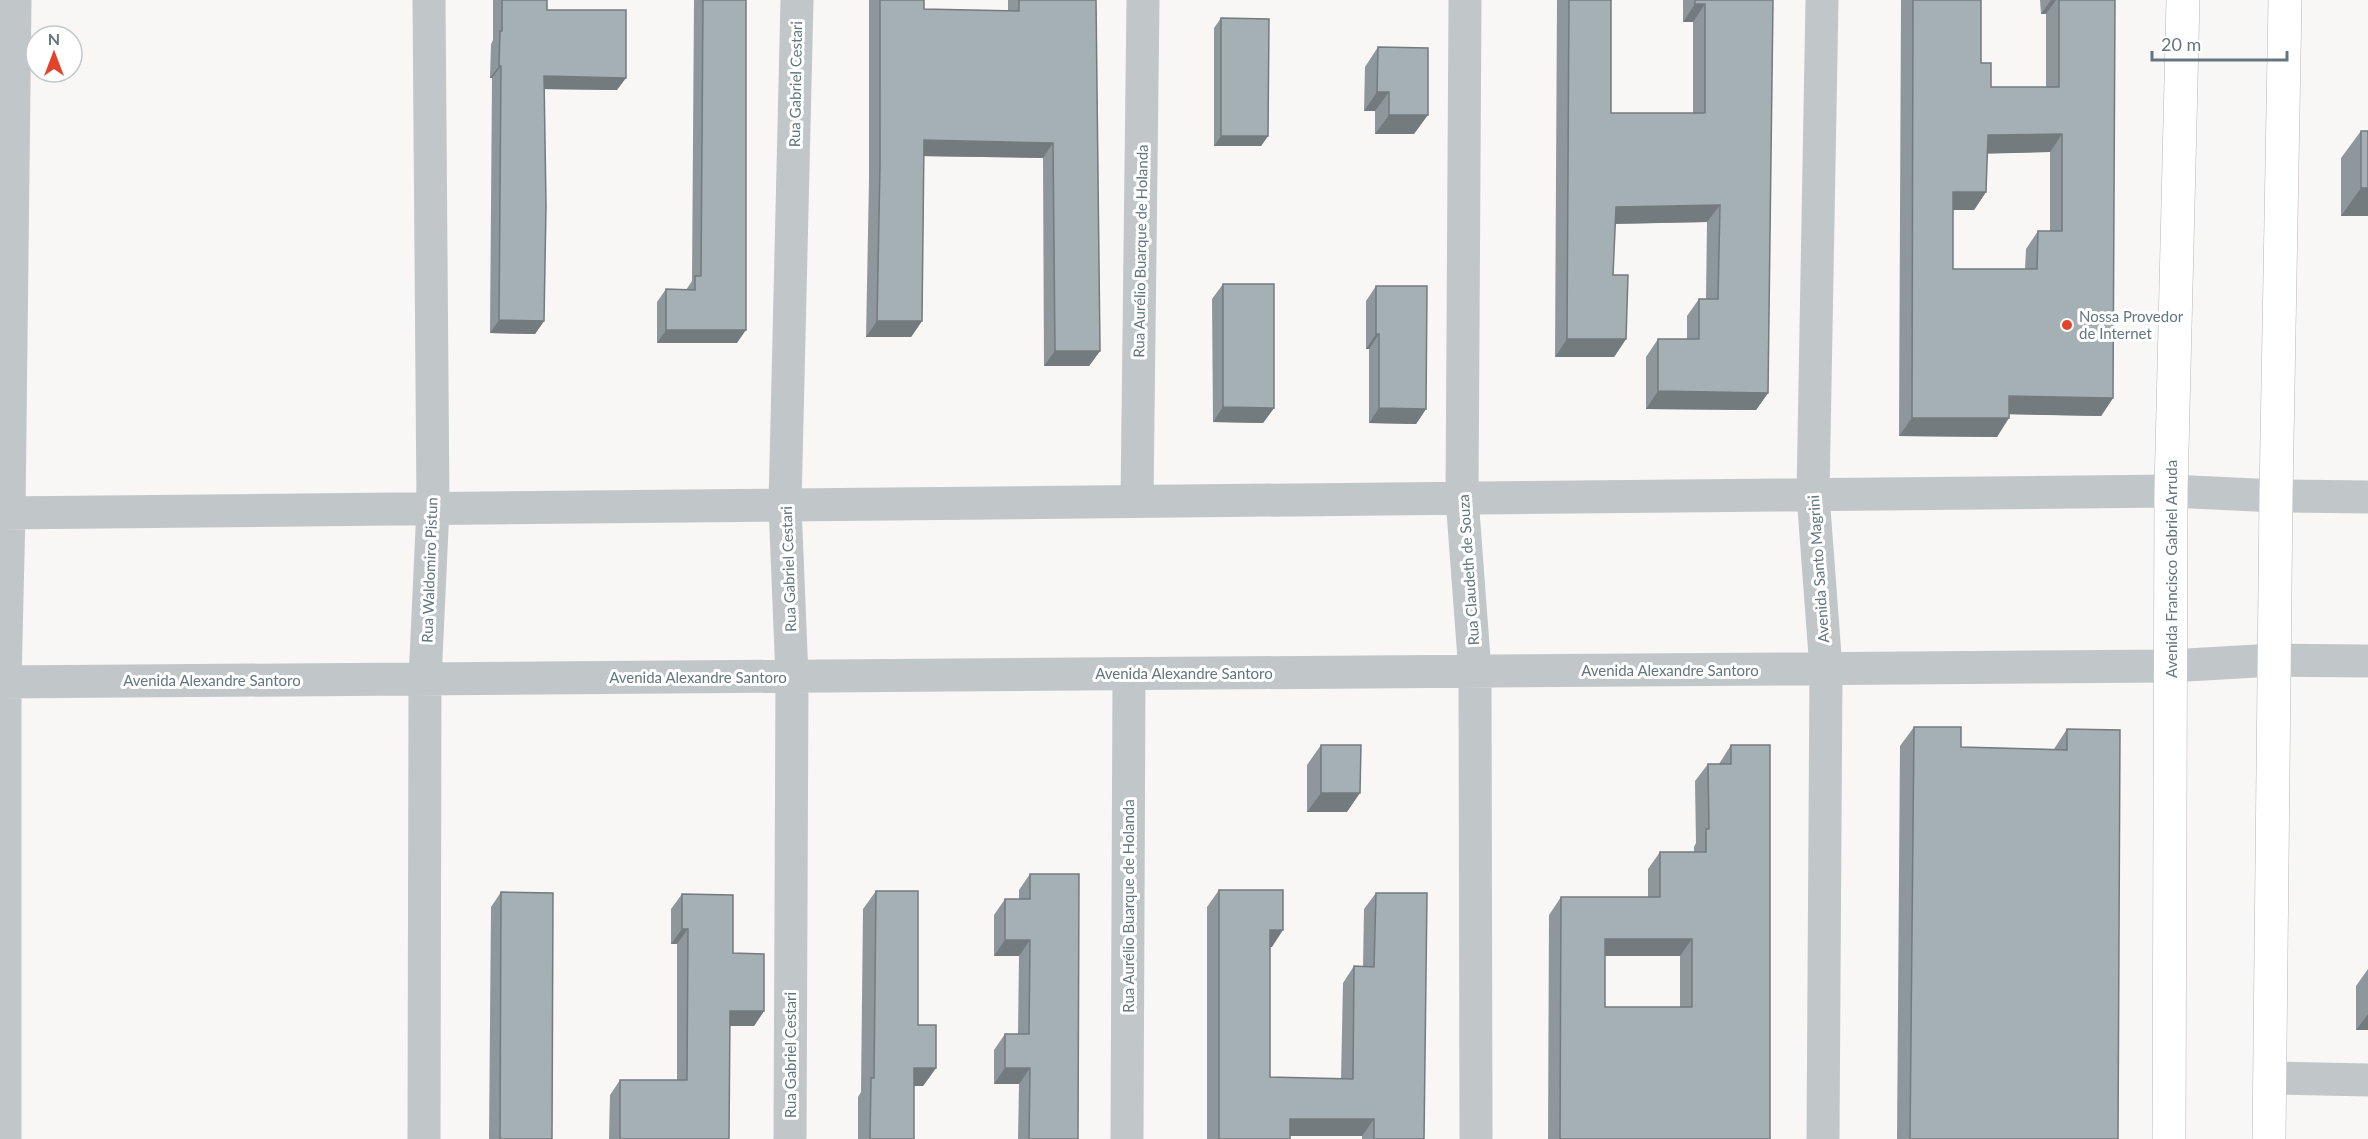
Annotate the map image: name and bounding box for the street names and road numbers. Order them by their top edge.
street label: Rua Gabriel Cestari [785,21,805,147]
street label: Rua Aurélio Buarque de Holanda [1129,144,1151,358]
street label: Avenida Francisco Gabriel Arruda [2162,460,2180,678]
street label: Rua Claudeth de Souza [1454,494,1482,646]
street label: Avenida Santo Magrini [1804,495,1832,643]
street label: Rua Waldomiro Pistun [417,497,441,643]
street label: Rua Gabriel Cestari [777,506,799,632]
street label: Avenida Alexandre Santoro [1581,661,1759,679]
street label: Avenida Alexandre Santoro [1095,664,1273,682]
street label: Avenida Alexandre Santoro [609,668,787,686]
street label: Avenida Alexandre Santoro [123,671,301,689]
street label: Rua Aurélio Buarque de Holanda [1119,799,1137,1013]
street label: Rua Gabriel Cestari [781,992,799,1118]

